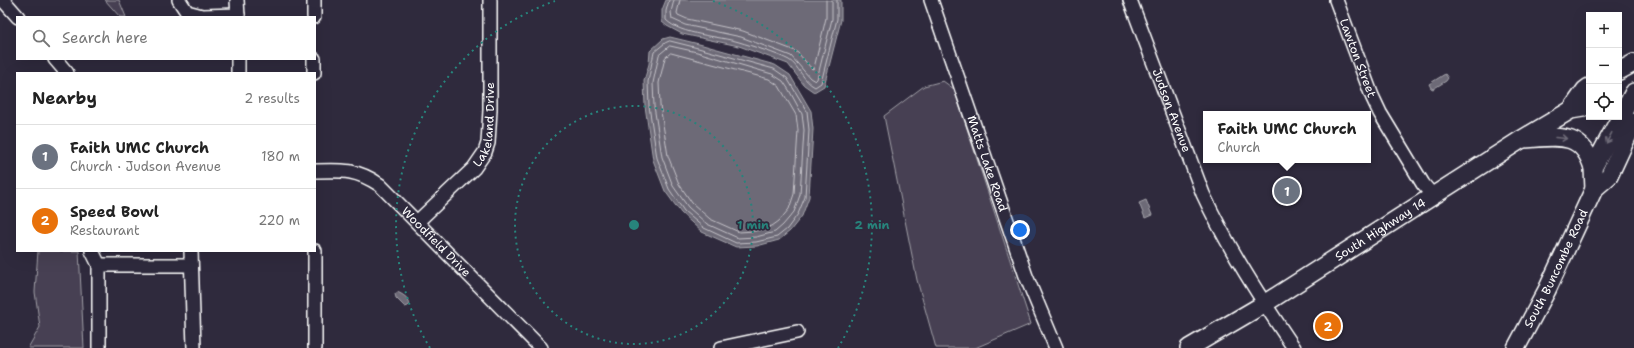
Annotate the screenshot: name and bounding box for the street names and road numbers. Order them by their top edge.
street label: Lawton Street [1336,16,1380,100]
street label: Judson Avenue [1149,66,1195,155]
street label: Lakeland Drive [469,82,498,170]
street label: Matts Lake Road [963,113,1011,214]
street label: South Highway 14 [1332,195,1429,265]
street label: Woodfield Drive [398,203,474,280]
street label: South Buncombe Road [1520,206,1592,331]

